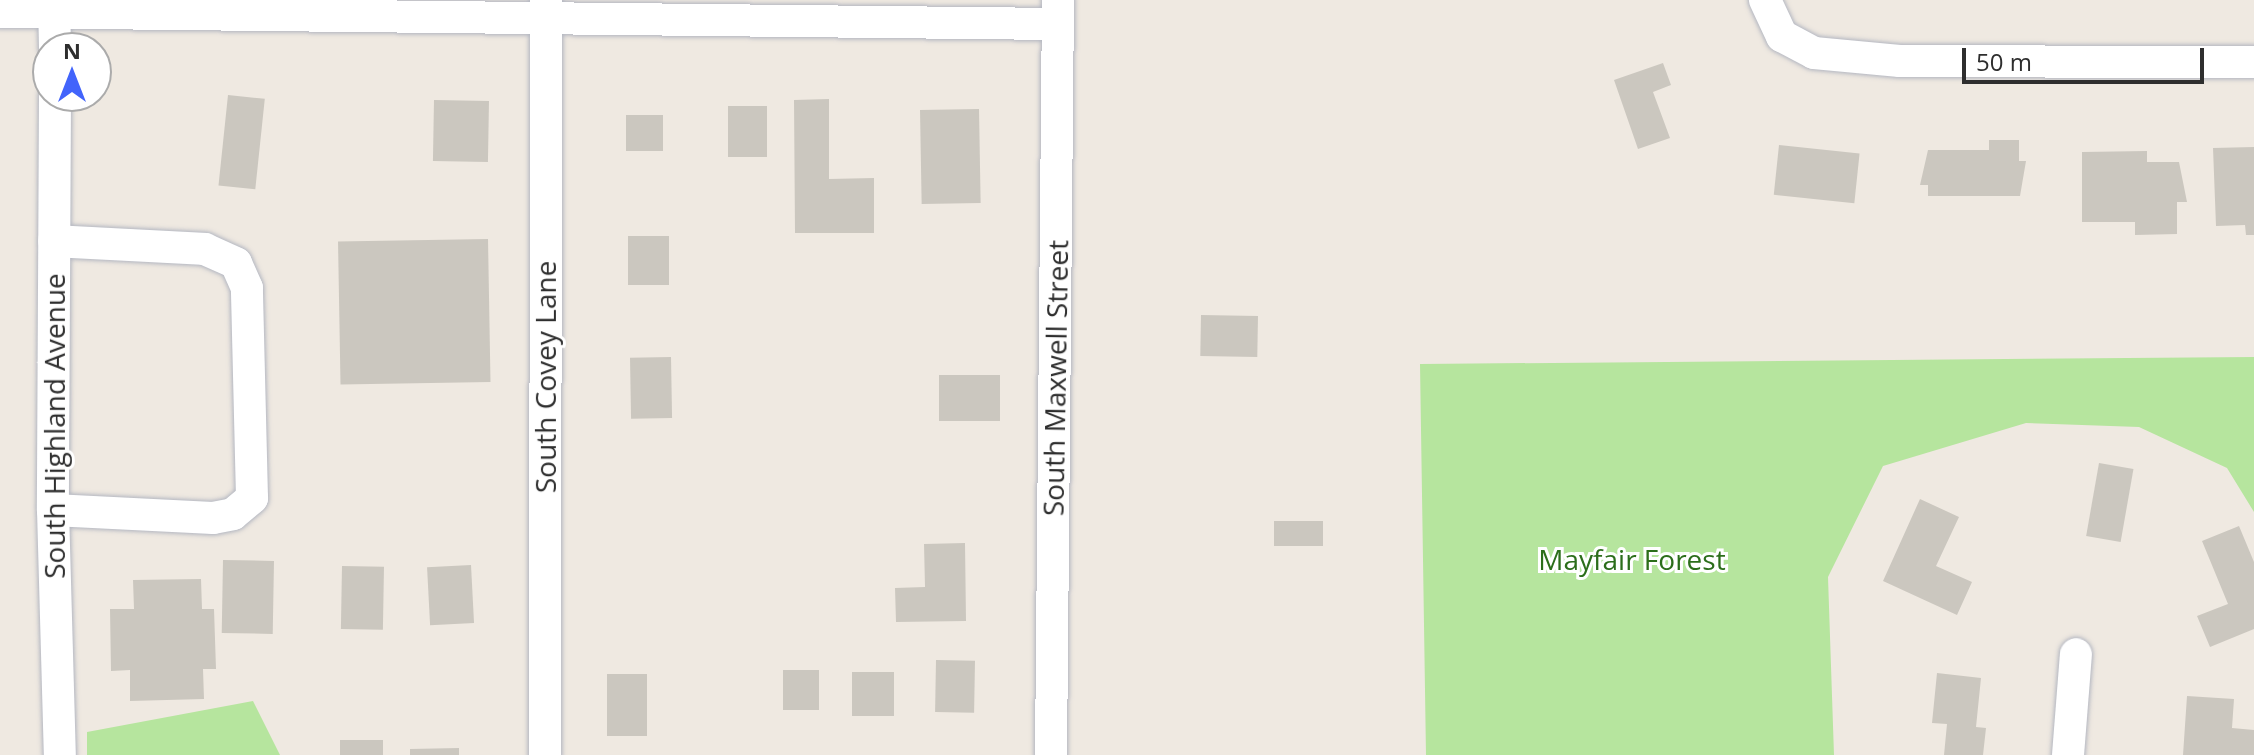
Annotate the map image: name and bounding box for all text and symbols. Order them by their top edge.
north arrow [32,32,112,112]
scale bar [1966,32,2208,82]
text: N [63,35,81,65]
text: 50 m [1976,45,2032,78]
street label: South Maxwell Street [1036,240,1074,516]
street label: South Covey Lane [528,261,562,493]
street label: South Highland Avenue [37,273,71,579]
park label: Mayfair Forest [1538,542,1726,576]

